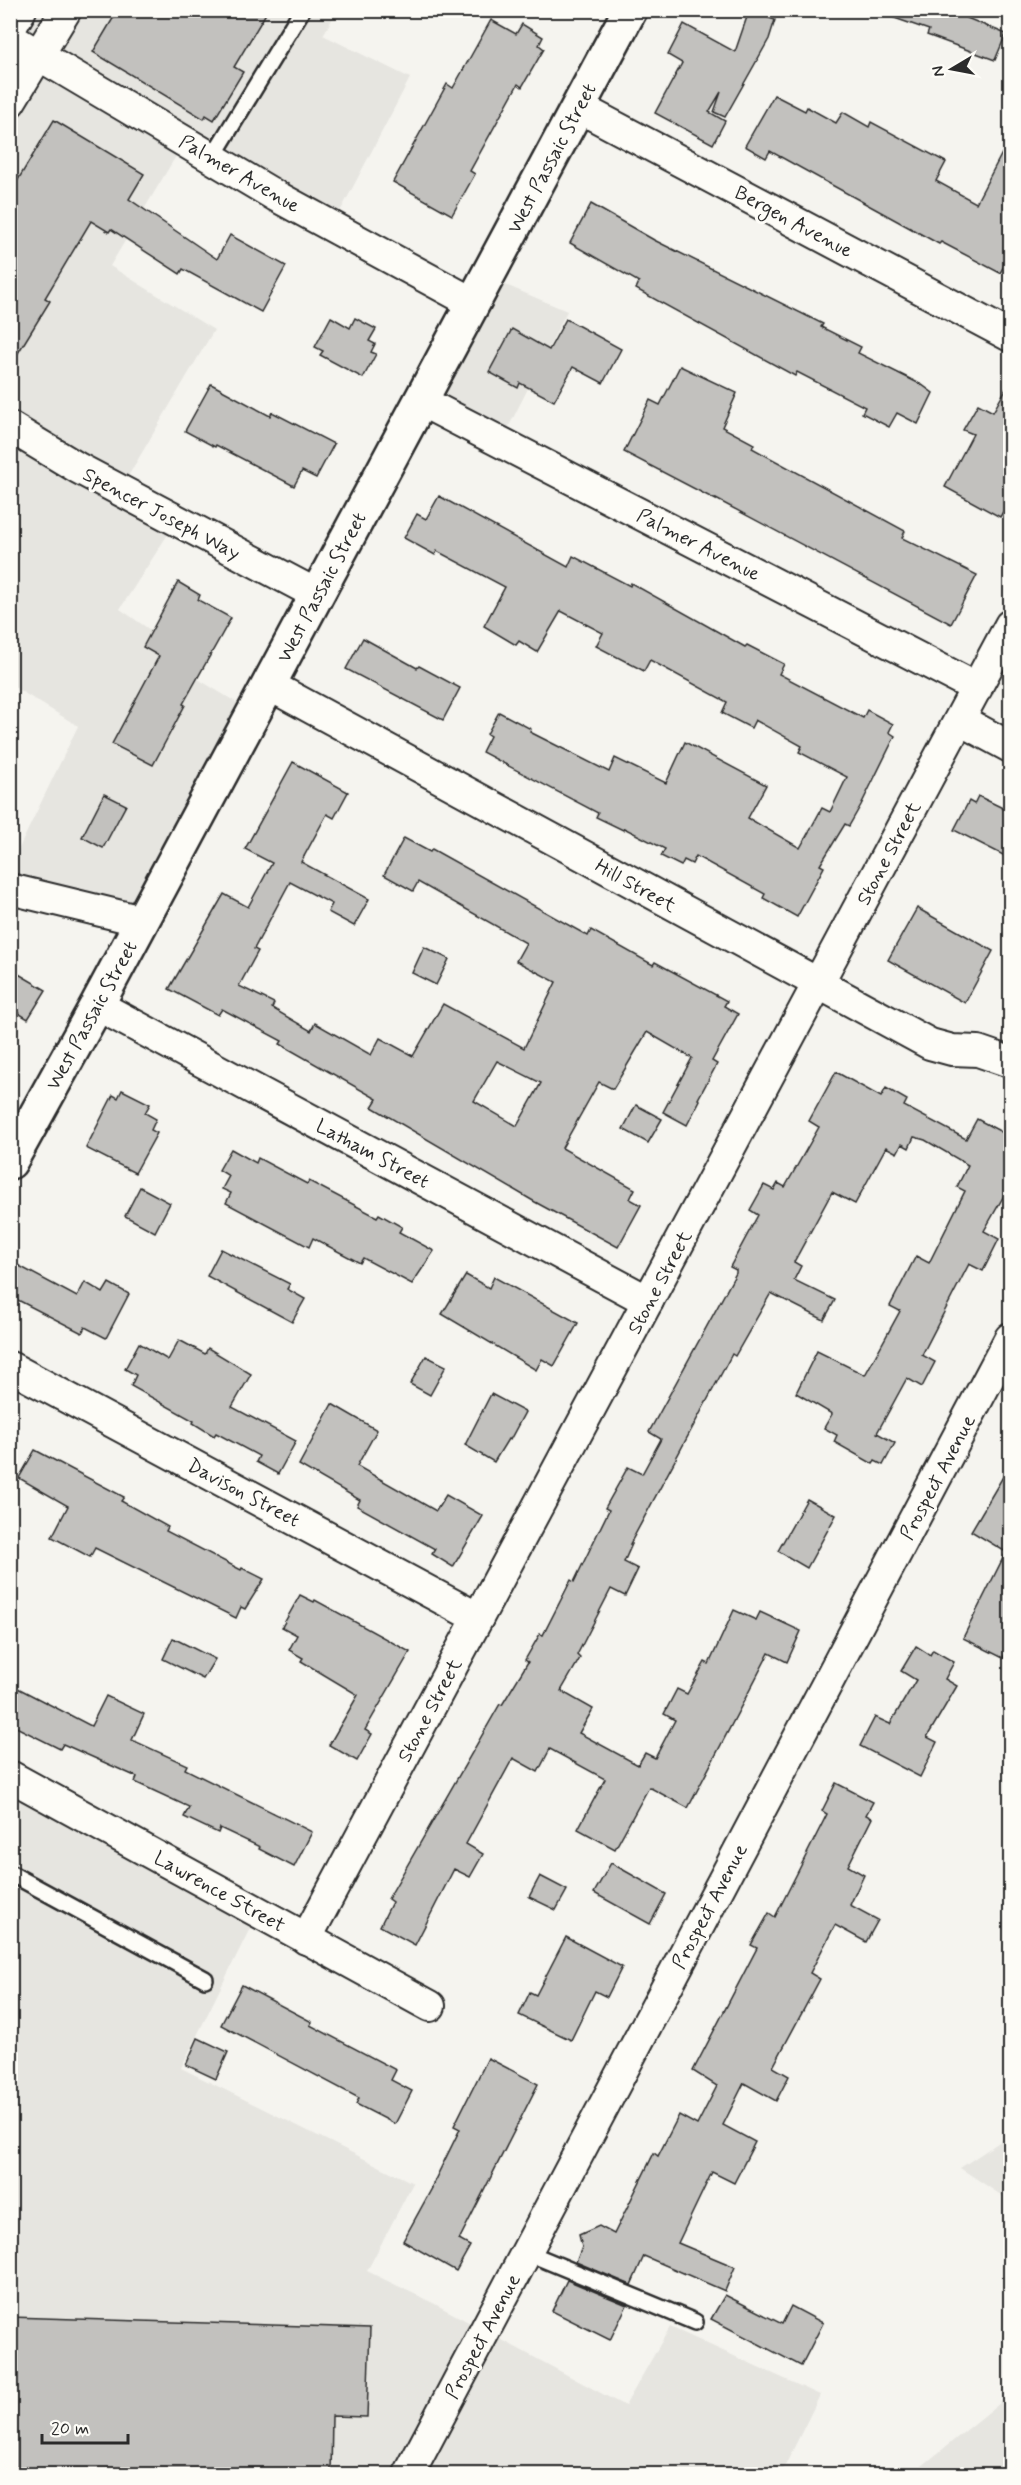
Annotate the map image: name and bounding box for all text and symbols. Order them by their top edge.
north arrow [922,39,982,99]
text: N [927,64,950,78]
street label: West Passaic Street [501,79,603,239]
street label: Palmer Avenue [174,129,305,220]
street label: Bergen Avenue [729,180,857,266]
street label: Spencer Joseph Way [78,461,245,567]
street label: Palmer Avenue [632,503,765,588]
street label: West Passaic Street [271,508,373,668]
street label: Stone Street [851,797,928,910]
street label: Hill Street [590,853,681,920]
street label: West Passaic Street [40,936,144,1095]
street label: Latham Street [311,1113,434,1196]
street label: Stone Street [622,1226,699,1339]
street label: Prospect Avenue [894,1410,983,1545]
street label: Davison Street [182,1452,304,1534]
street label: Stone Street [392,1654,469,1767]
street label: Prospect Avenue [666,1839,755,1974]
street label: Lawrence Street [149,1845,290,1940]
street label: Prospect Avenue [439,2269,528,2404]
scale bar [42,2407,128,2445]
text: 20 m [51,2417,89,2441]

